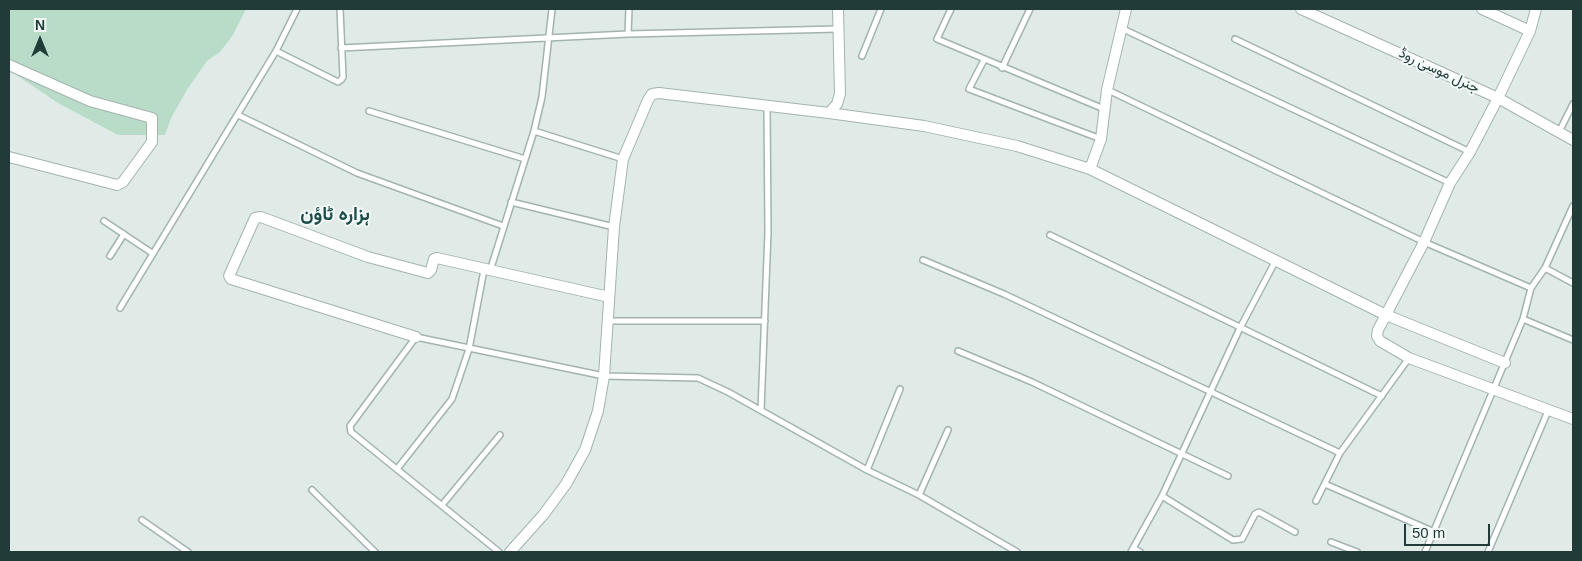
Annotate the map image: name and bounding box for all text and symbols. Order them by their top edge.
north arrow [15,15,65,65]
text: N [35,17,45,33]
street label: جنرل موسیٰ روڈ [1396,45,1482,97]
district label: ہزارہ ٹاؤن [300,204,370,226]
scale bar [1407,514,1493,546]
text: 50 m [1412,524,1445,541]

